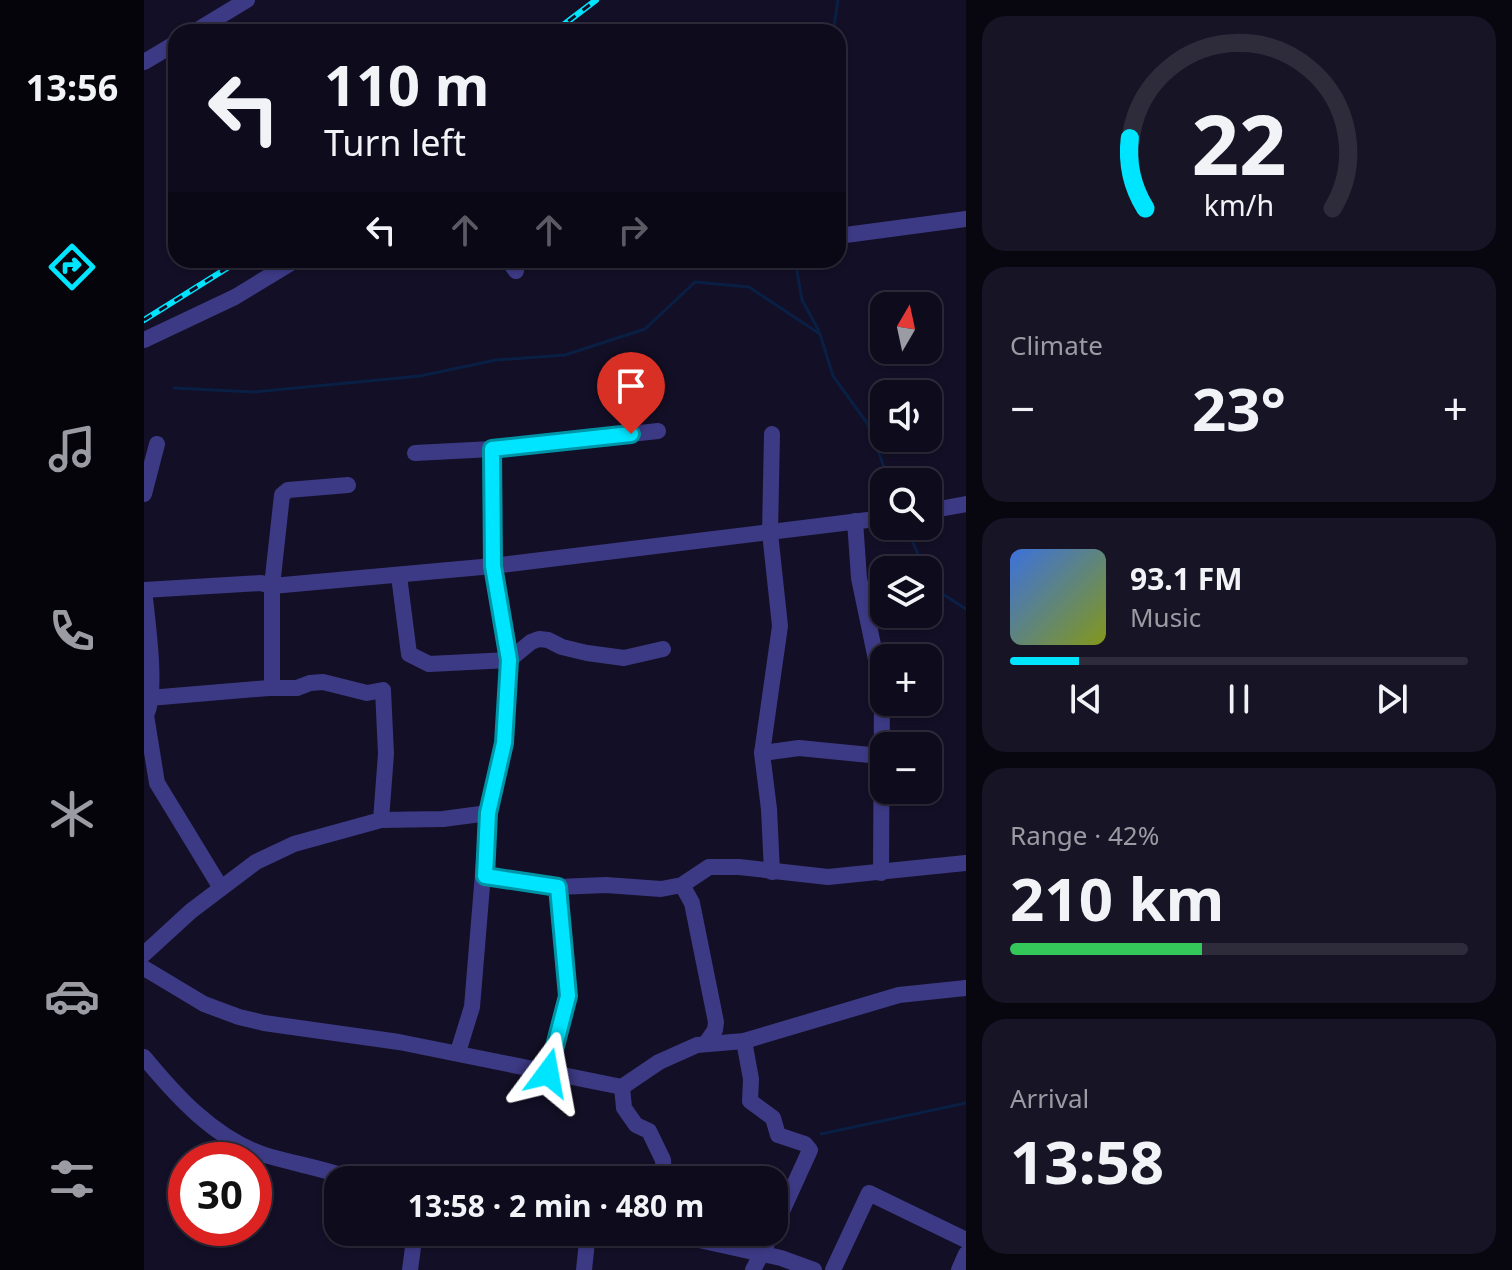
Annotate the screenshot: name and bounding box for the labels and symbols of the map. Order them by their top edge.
north arrow [870,292,942,364]
pin [597,352,665,434]
position arrow [506,1031,590,1115]
speed limit sign: 30 [168,1142,272,1246]

